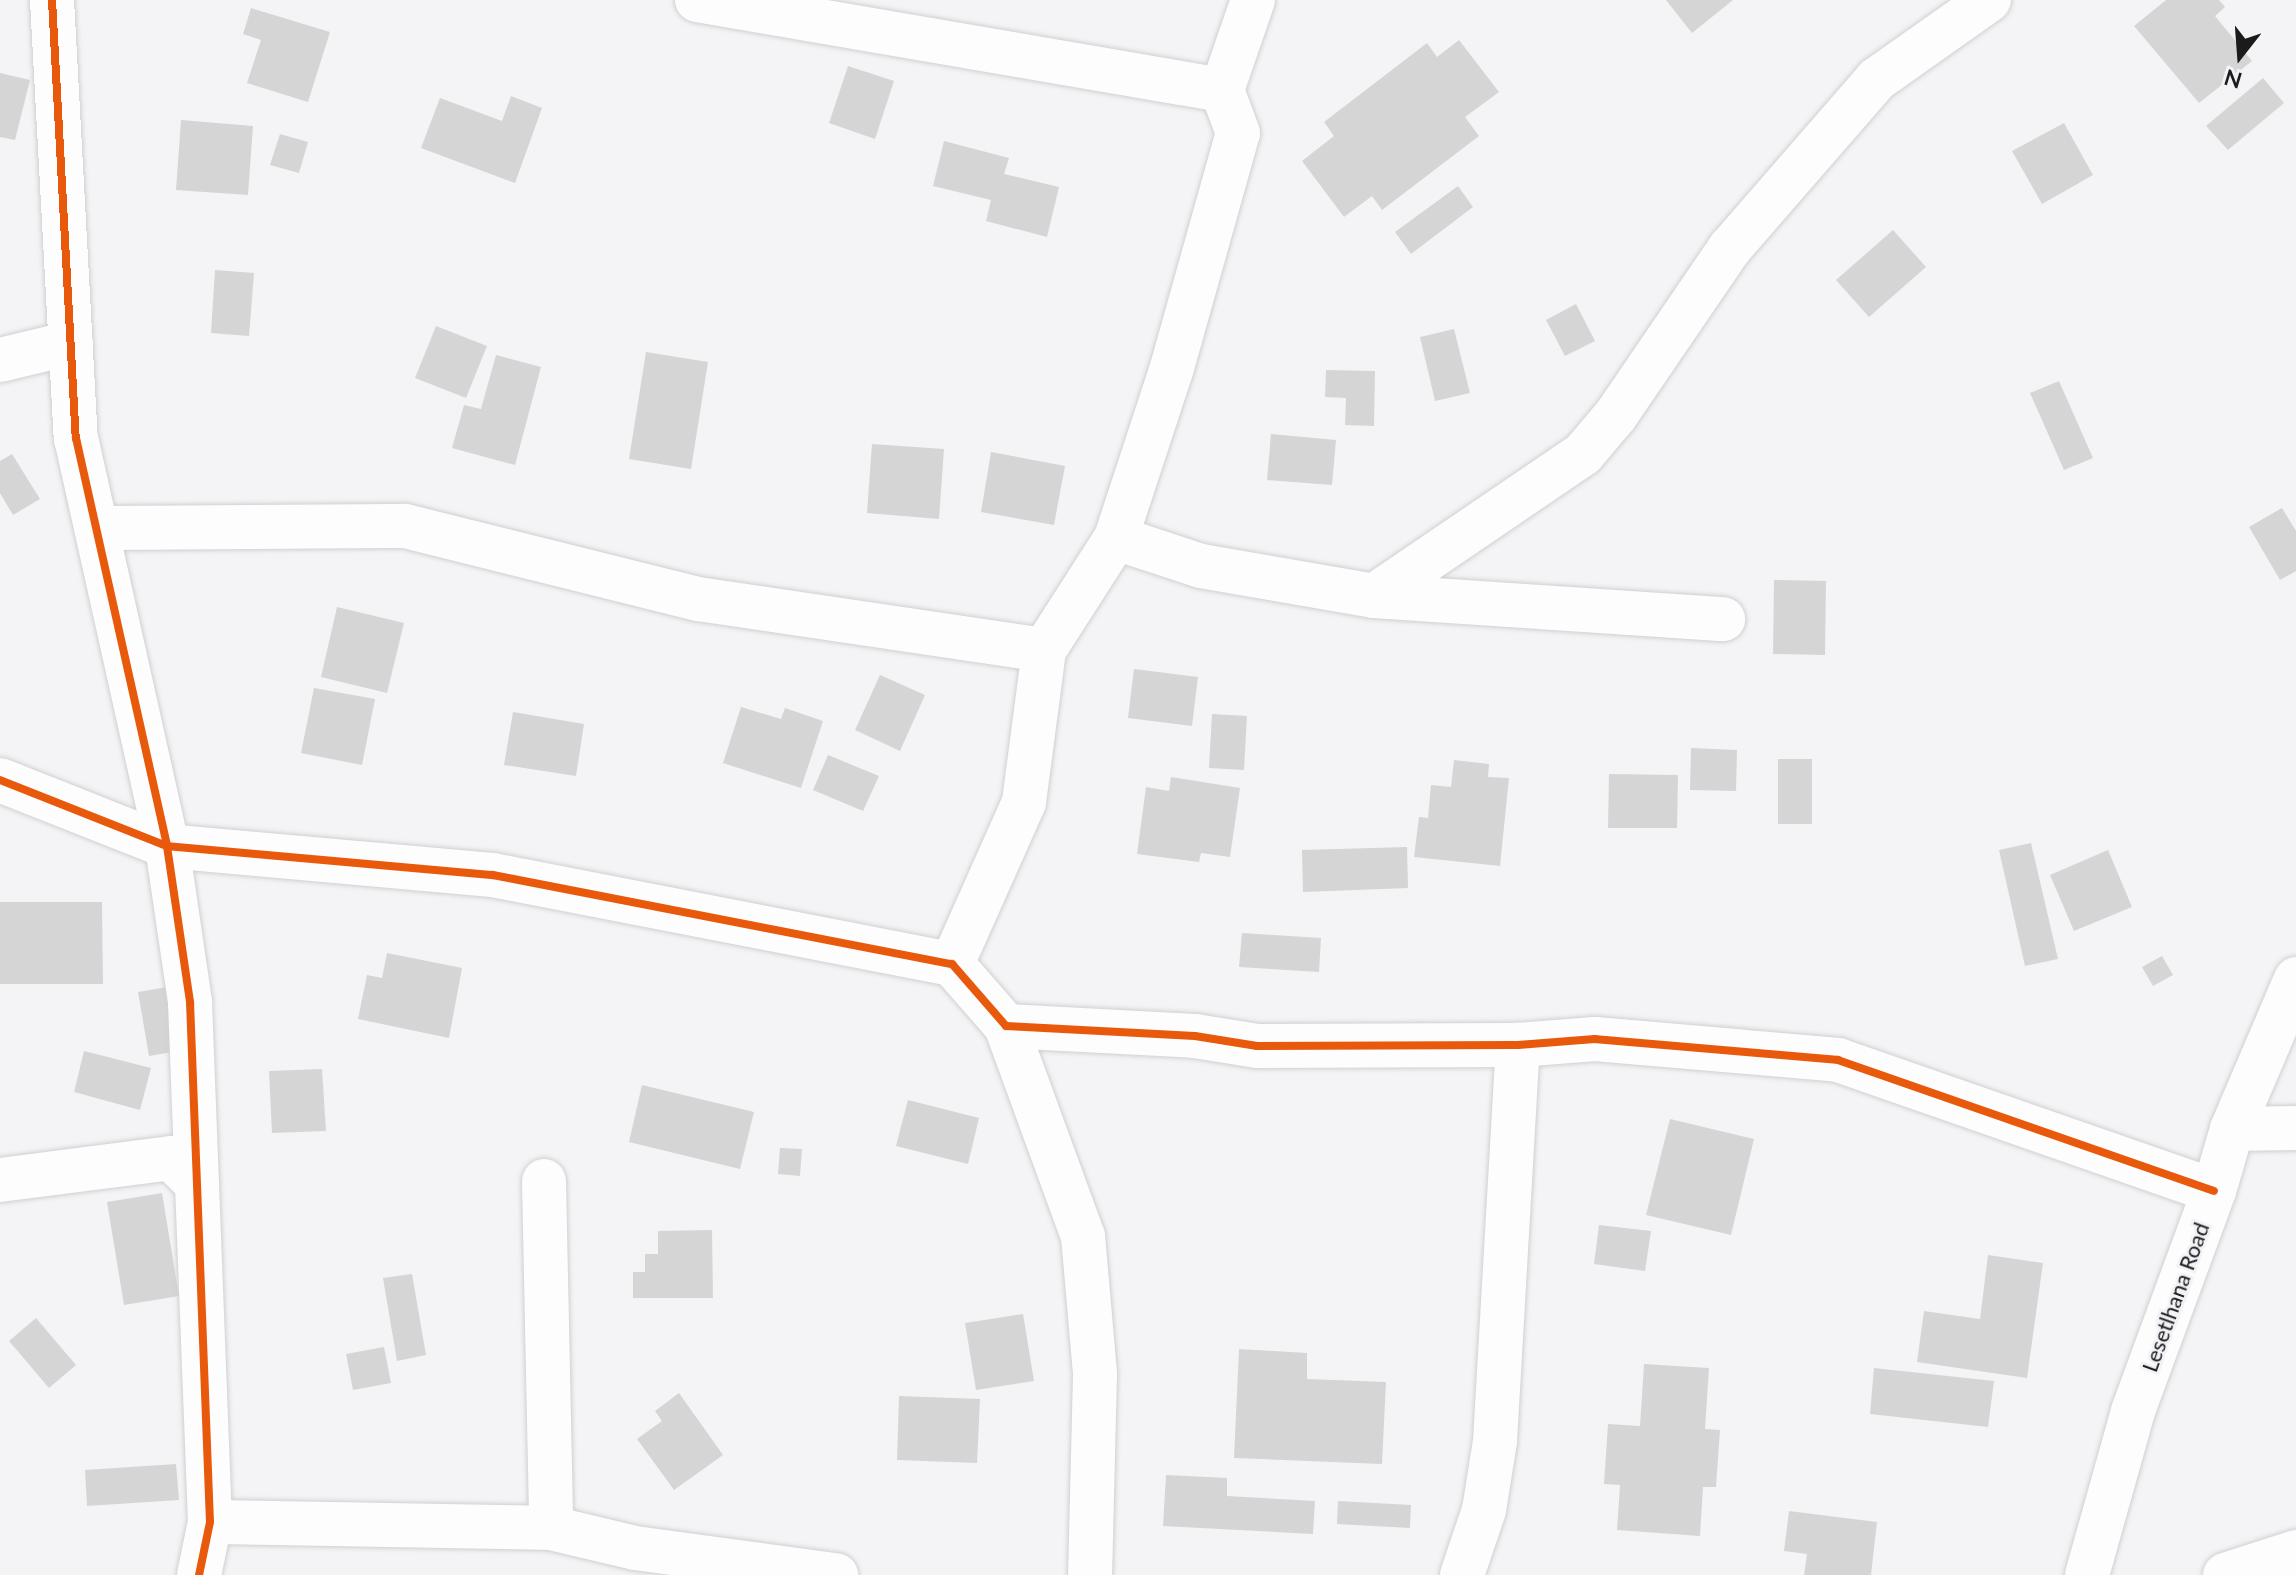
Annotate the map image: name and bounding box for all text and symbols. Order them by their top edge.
north arrow [2200,16,2280,96]
text: N [2221,64,2245,95]
street label: Lesetlhana Road [2136,1219,2214,1375]

